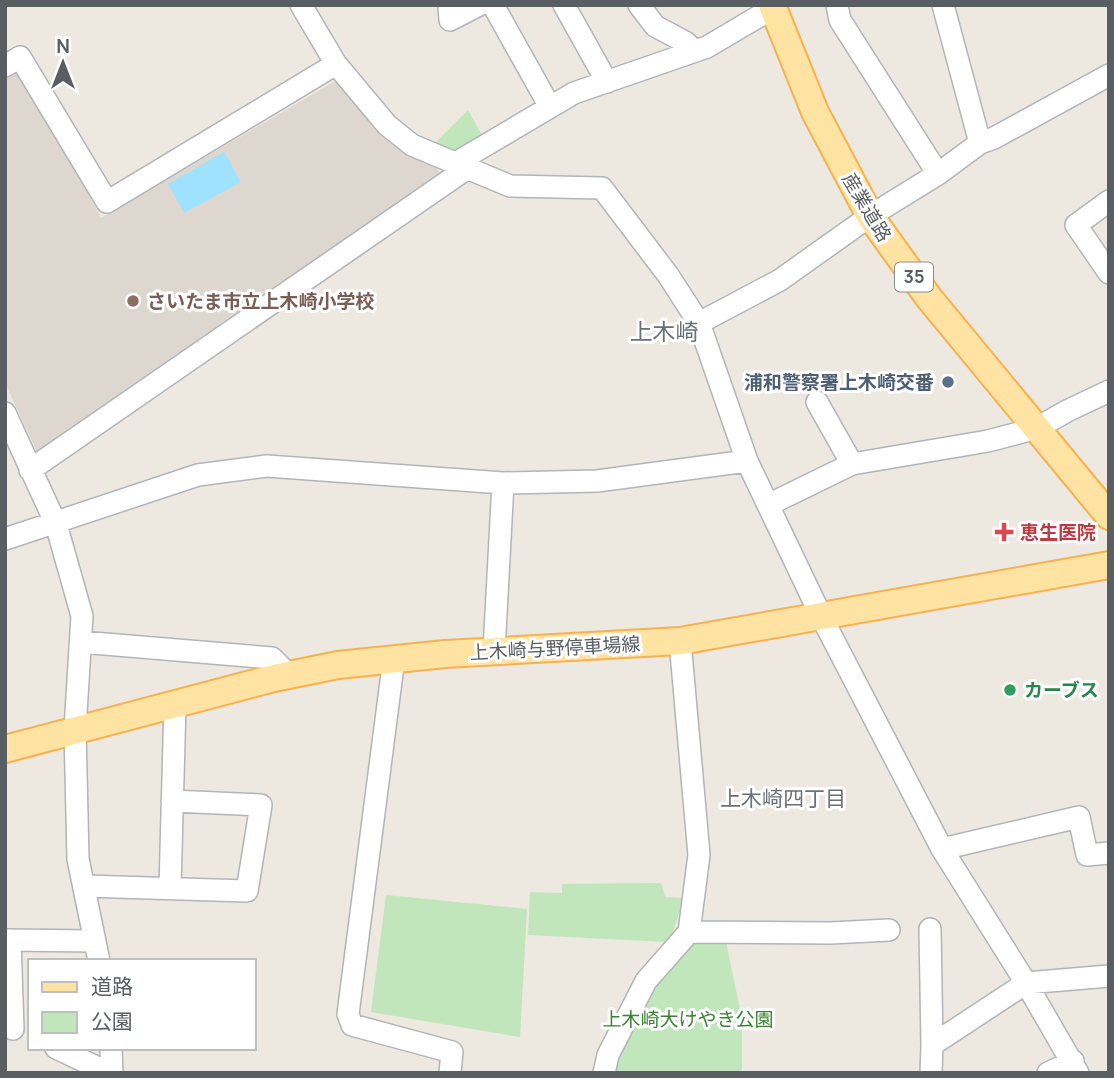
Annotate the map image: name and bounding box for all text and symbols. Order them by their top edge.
north arrow [28,28,98,98]
text: N [56,33,70,59]
street label: 産業道路 [836,168,898,246]
road number: 35 [895,262,933,292]
place label: さいたま市立上木崎小学校 [147,288,374,314]
marker: さいたま市立上木崎小学校 [125,293,141,309]
district label: 上木崎 [630,315,699,347]
place label: 浦和警察署上木崎交番 [744,369,934,395]
marker: 浦和警察署上木崎交番 [940,374,956,390]
place label: 恵生医院 [1020,519,1096,545]
marker: 恵生医院 [994,522,1014,542]
street label: 上木崎与野停車場線 [469,631,641,665]
place label: カーブス [1024,677,1099,703]
marker: カーブス [1002,682,1018,698]
district label: 上木崎四丁目 [720,784,846,812]
legend [28,959,256,1050]
text: 道路 [91,972,133,1000]
park label: 上木崎大けやき公園 [602,1006,774,1032]
text: 公園 [91,1007,133,1035]

